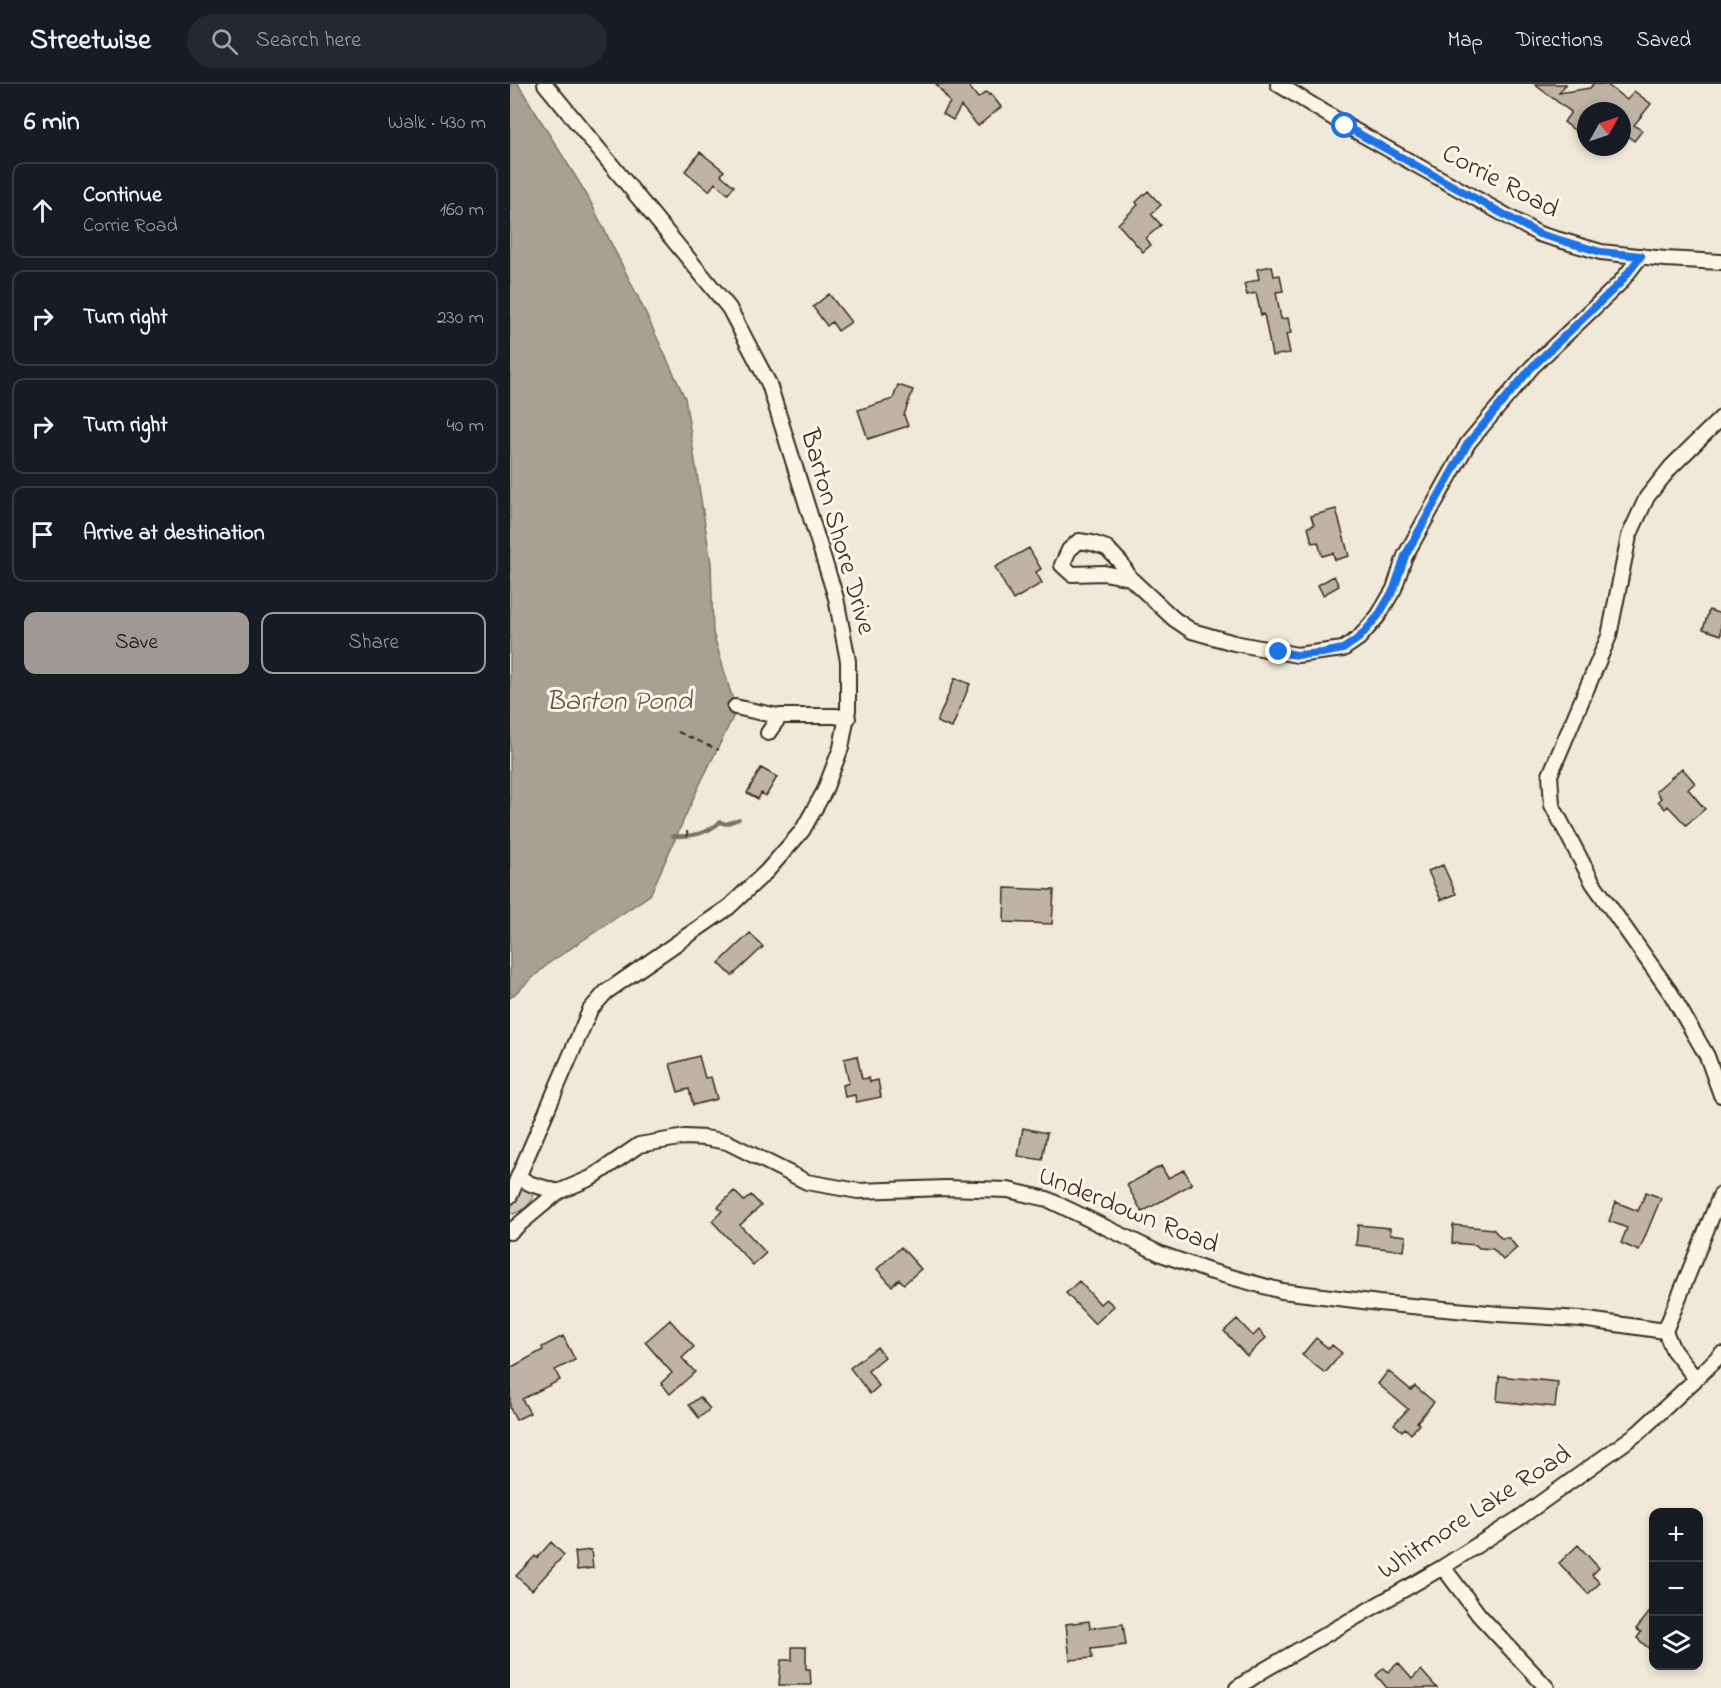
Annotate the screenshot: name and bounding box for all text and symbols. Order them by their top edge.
search box [187,14,607,68]
text: Streetwise [30,21,151,62]
icon: search [208,25,241,58]
text: Search here [256,25,361,57]
text: Map [1447,26,1483,56]
text: Directions [1516,26,1603,56]
text: Saved [1636,26,1691,56]
north arrow [1577,102,1631,156]
text: 6 min [24,104,80,142]
text: Walk · 430 m [388,109,486,138]
route start [1331,112,1357,138]
street label: Corrie Road [1434,135,1566,229]
text: Continue [83,180,162,212]
icon: ahead [26,194,59,227]
text: 160 m [440,196,484,225]
text: Corrie Road [83,212,178,241]
icon: right [26,302,59,335]
text: Turn right [83,302,168,334]
text: 230 m [437,304,484,333]
icon: right [26,410,59,443]
text: Turn right [83,410,168,442]
text: 40 m [447,412,484,441]
street label: Barton Shore Drive [789,424,885,640]
icon: arrive [26,518,59,551]
text: Arrive at destination [83,518,265,550]
button: Save [24,612,249,674]
button: Share [261,612,486,674]
route end [1265,638,1291,664]
water label: Barton Pond [546,682,693,723]
street label: Underdown Road [1032,1157,1224,1265]
street label: Whitmore Lake Road [1371,1436,1579,1590]
map controls [1649,1508,1703,1670]
button: + [1649,1508,1703,1562]
button: − [1649,1562,1703,1616]
button: layers [1649,1616,1703,1670]

